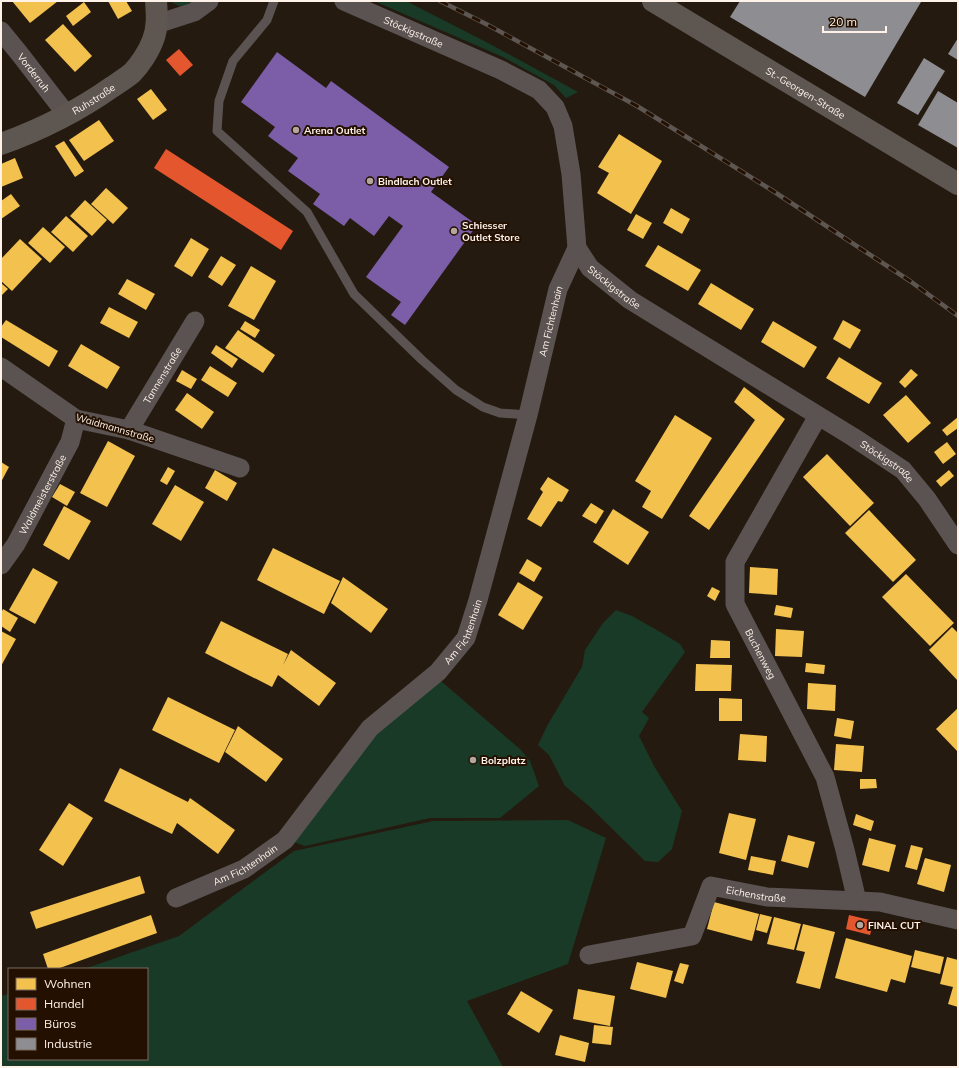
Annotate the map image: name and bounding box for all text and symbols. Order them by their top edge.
scale bar [823,8,886,34]
street label: Stöckigstraße [382,13,445,50]
text: 20 m [829,14,857,29]
street label: Vorderruh [15,50,53,95]
street label: St.-Georgen-Straße [763,64,848,121]
street label: Ruhstraße [70,80,117,117]
place label: Arena Outlet [304,124,365,137]
marker: Arena Outlet [291,125,301,135]
place label: Bindlach Outlet [378,175,452,188]
marker: Bindlach Outlet [365,176,375,186]
place label: Schiesser Outlet Store [462,219,520,244]
marker: Schiesser Outlet Store [449,226,459,236]
street label: Stöckigstraße [585,262,643,312]
street label: Am Fichtenhain [536,283,565,358]
street label: Tannenstraße [140,344,184,406]
street label: Waidmannstraße [74,411,156,445]
street label: Stöckigstraße [858,437,917,485]
street label: Waldmeisterstraße [16,452,69,537]
street label: Am Fichtenhain [441,597,484,667]
street label: Buchenweg [742,626,779,681]
place label: Bolzplatz [481,754,526,767]
marker: Bolzplatz [468,755,478,765]
street label: Am Fichtenhain [211,841,280,888]
street label: Eichenstraße [725,883,786,904]
place label: FINAL CUT [868,919,921,932]
marker: FINAL CUT [855,920,865,930]
legend [8,968,148,1060]
text: Wohnen [44,976,91,991]
text: Handel [44,996,84,1011]
text: Büros [44,1016,76,1031]
text: Industrie [44,1036,92,1051]

